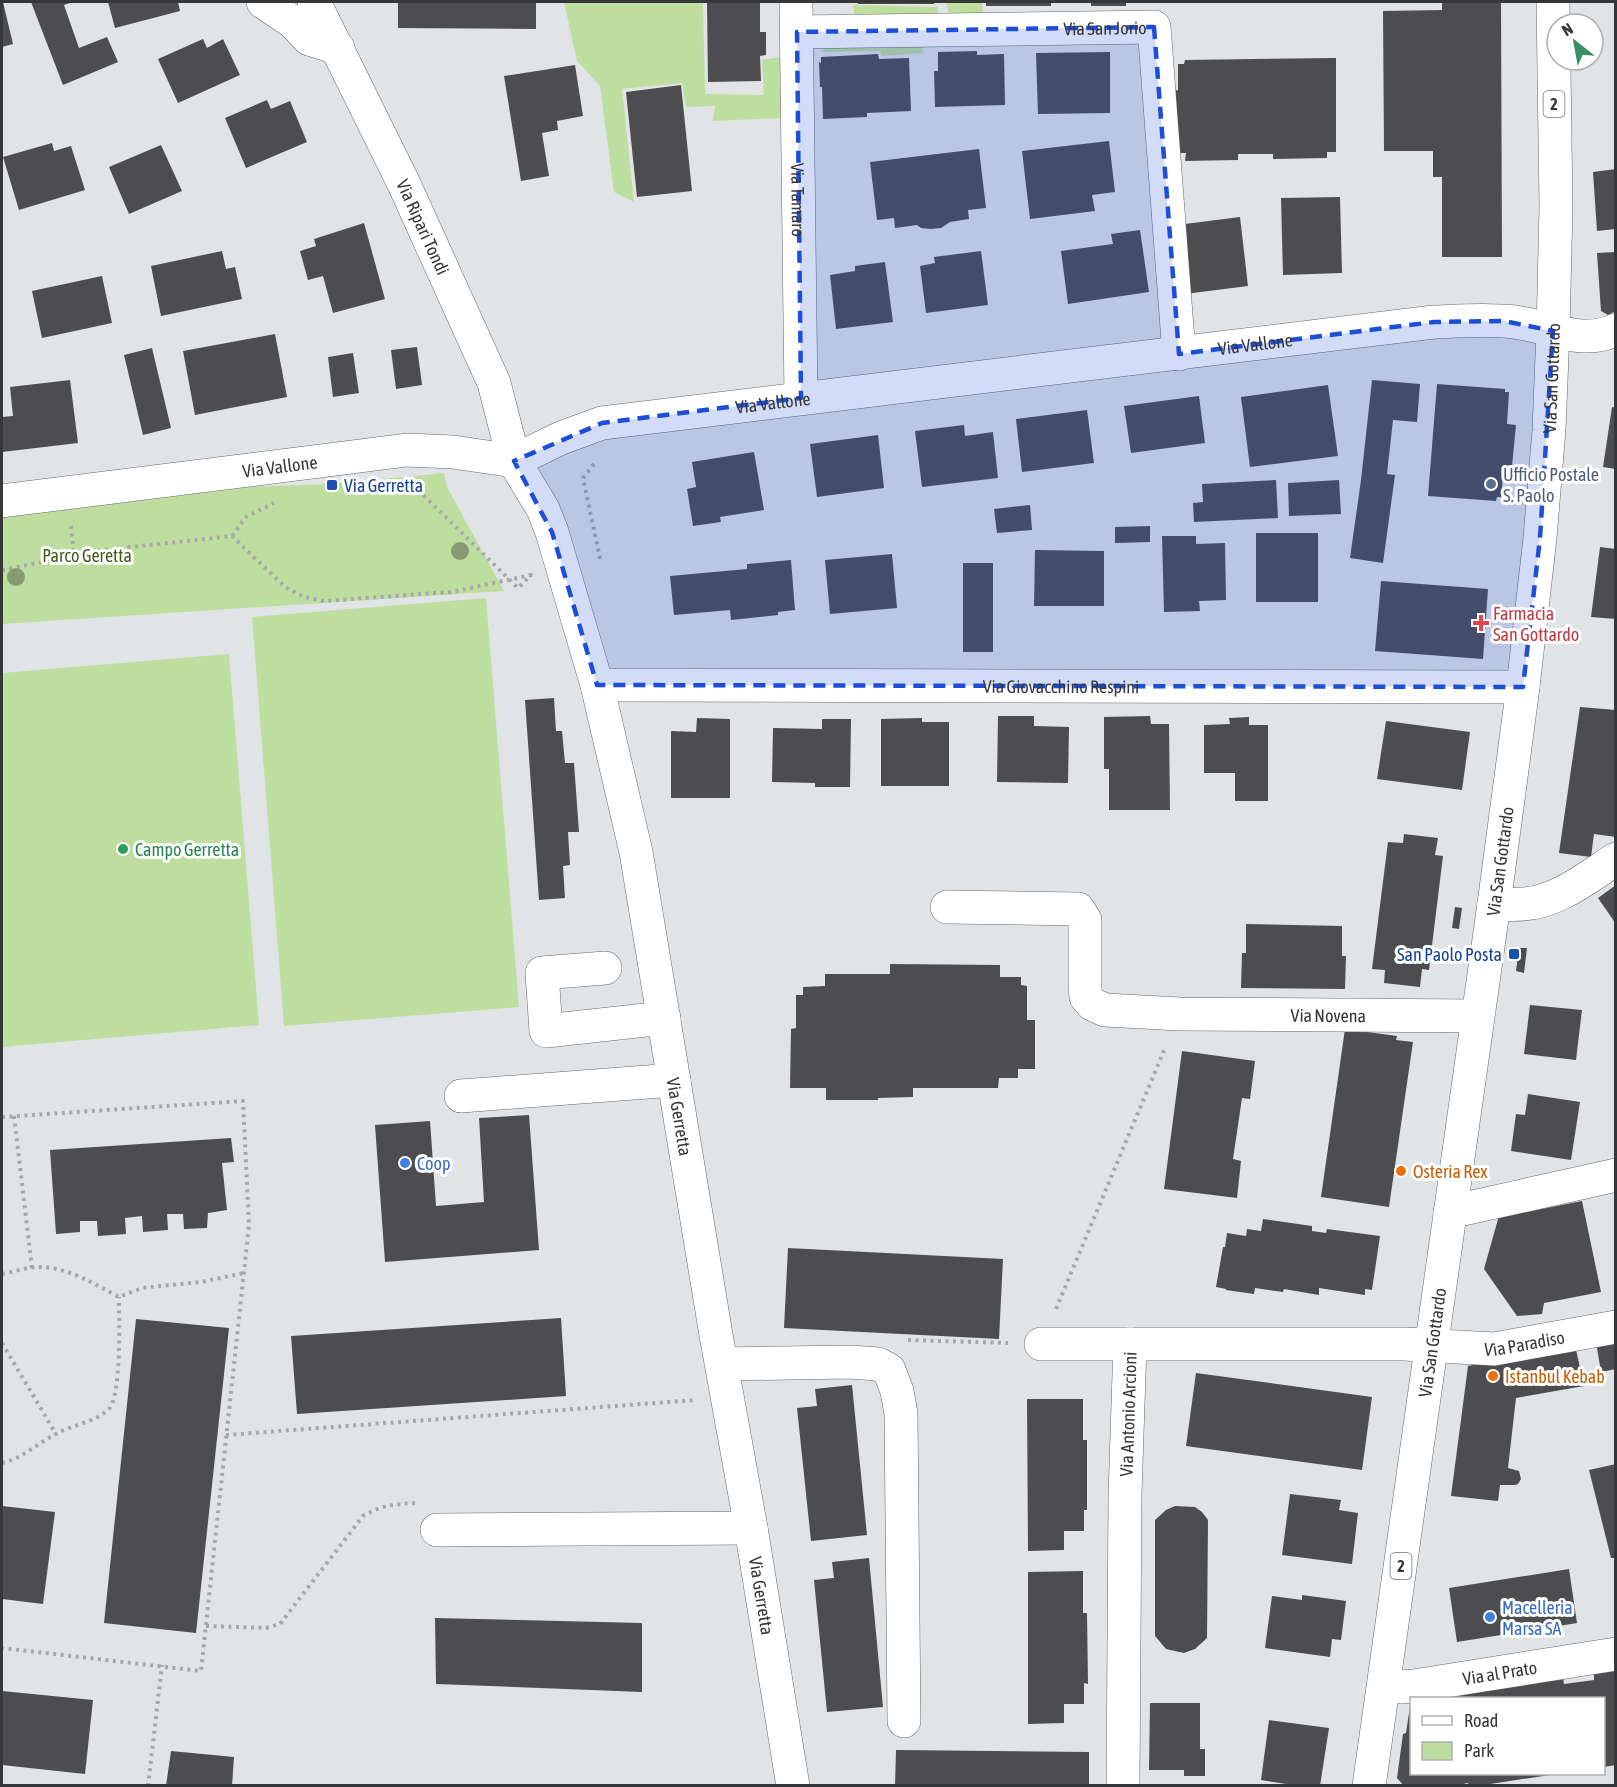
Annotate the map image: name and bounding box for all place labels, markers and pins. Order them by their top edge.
place label: Ufficio Postale S. Paolo [1503,464,1599,506]
place label: Via Gerretta [344,475,423,496]
marker: Ufficio Postale S. Paolo [1484,477,1498,491]
marker: Via Gerretta [325,478,339,492]
place label: Farmacia San Gottardo [1493,603,1579,645]
marker: Farmacia San Gottardo [1474,616,1488,630]
place label: Campo Gerretta [135,839,239,860]
marker: Campo Gerretta [116,842,130,856]
place label: San Paolo Posta [1397,944,1502,965]
marker: San Paolo Posta [1507,947,1521,961]
place label: Coop [417,1153,451,1174]
marker: Coop [398,1156,412,1170]
place label: Osteria Rex [1413,1161,1488,1182]
marker: Osteria Rex [1394,1164,1408,1178]
place label: Istanbul Kebab [1505,1366,1605,1387]
marker: Istanbul Kebab [1486,1369,1500,1383]
place label: Macelleria Marsa SA [1502,1597,1573,1639]
marker: Macelleria Marsa SA [1483,1610,1497,1624]

